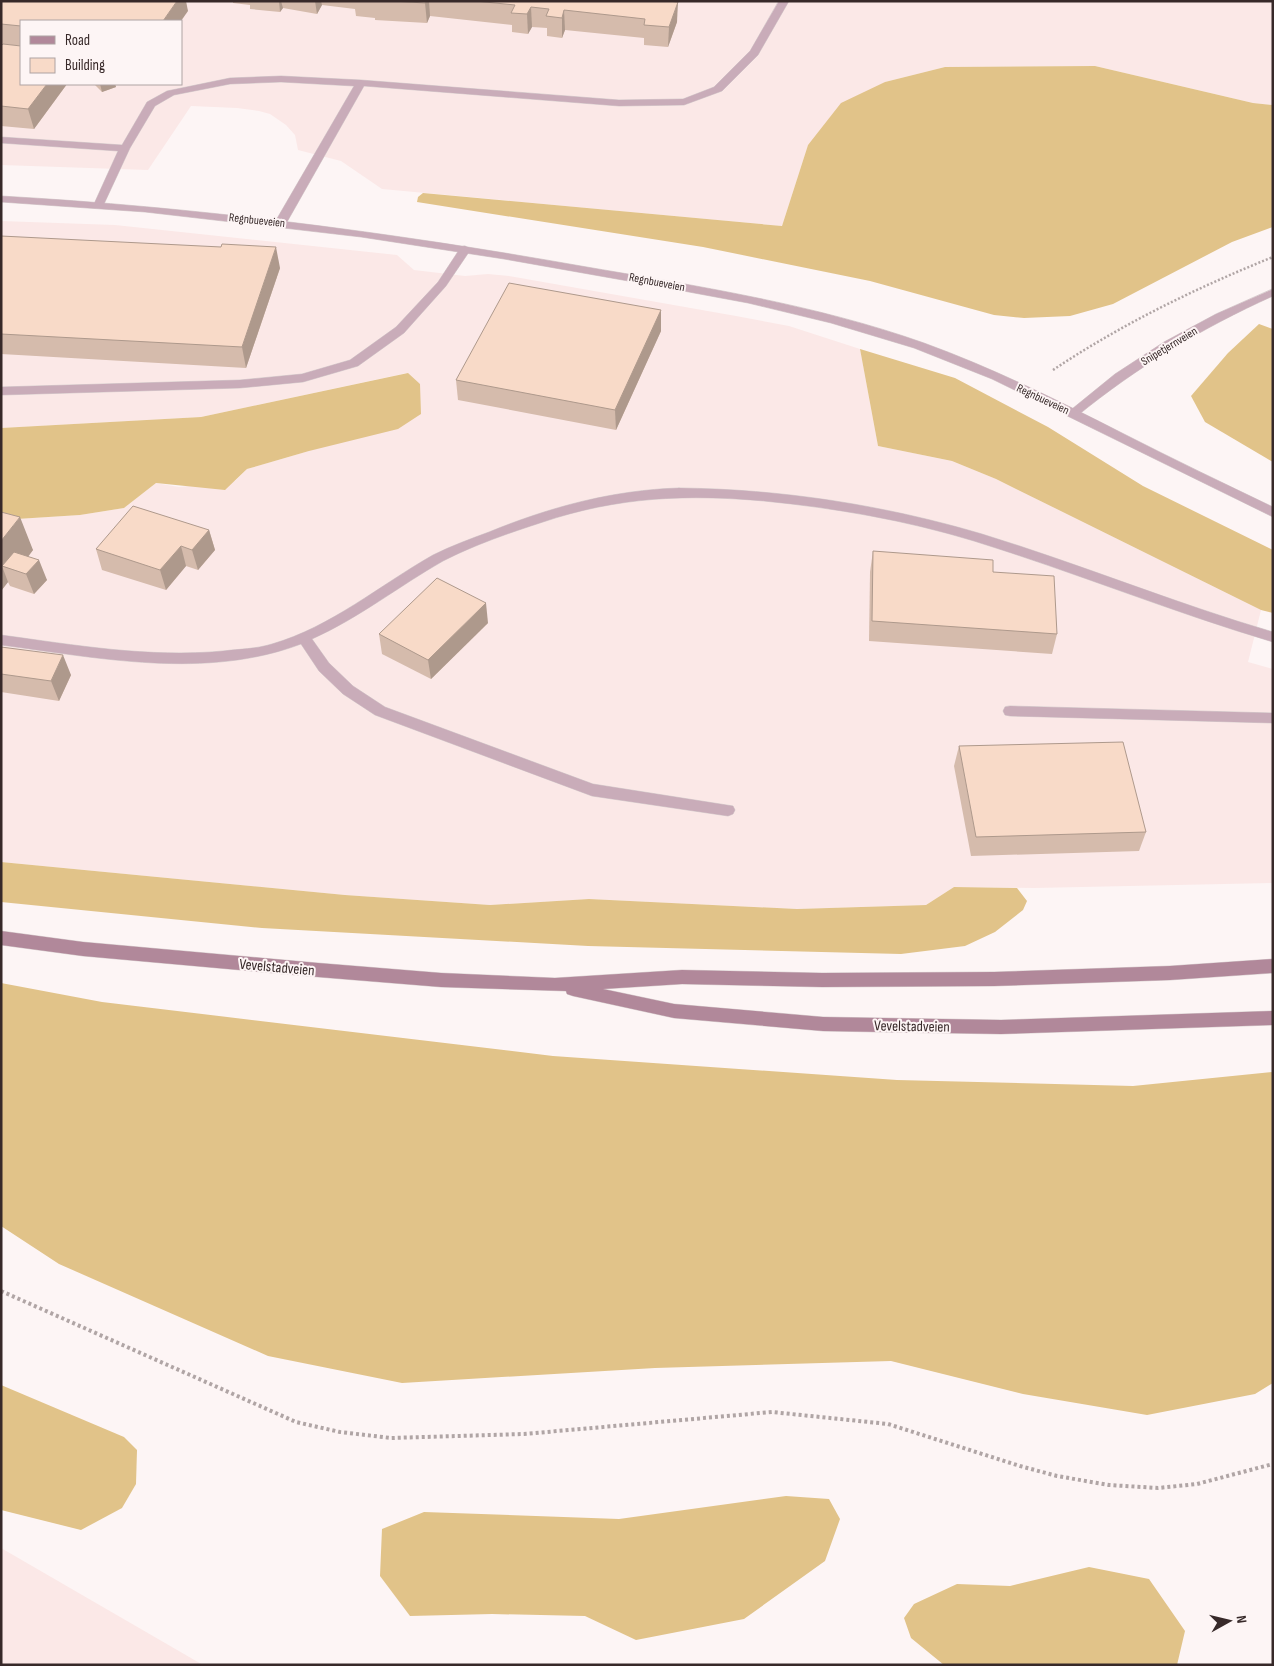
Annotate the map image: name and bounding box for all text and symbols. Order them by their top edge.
legend [20,20,182,85]
text: Road [65,31,90,50]
text: Building [65,56,105,75]
street label: Regnbueveien [228,210,286,231]
street label: Regnbueveien [628,270,686,295]
street label: Snipetjernveien [1138,324,1200,369]
street label: Regnbueveien [1014,381,1072,418]
street label: Vevelstadveien [238,955,315,980]
street label: Vevelstadveien [874,1016,950,1037]
north arrow [1204,1596,1254,1646]
text: N [1232,1614,1250,1624]

